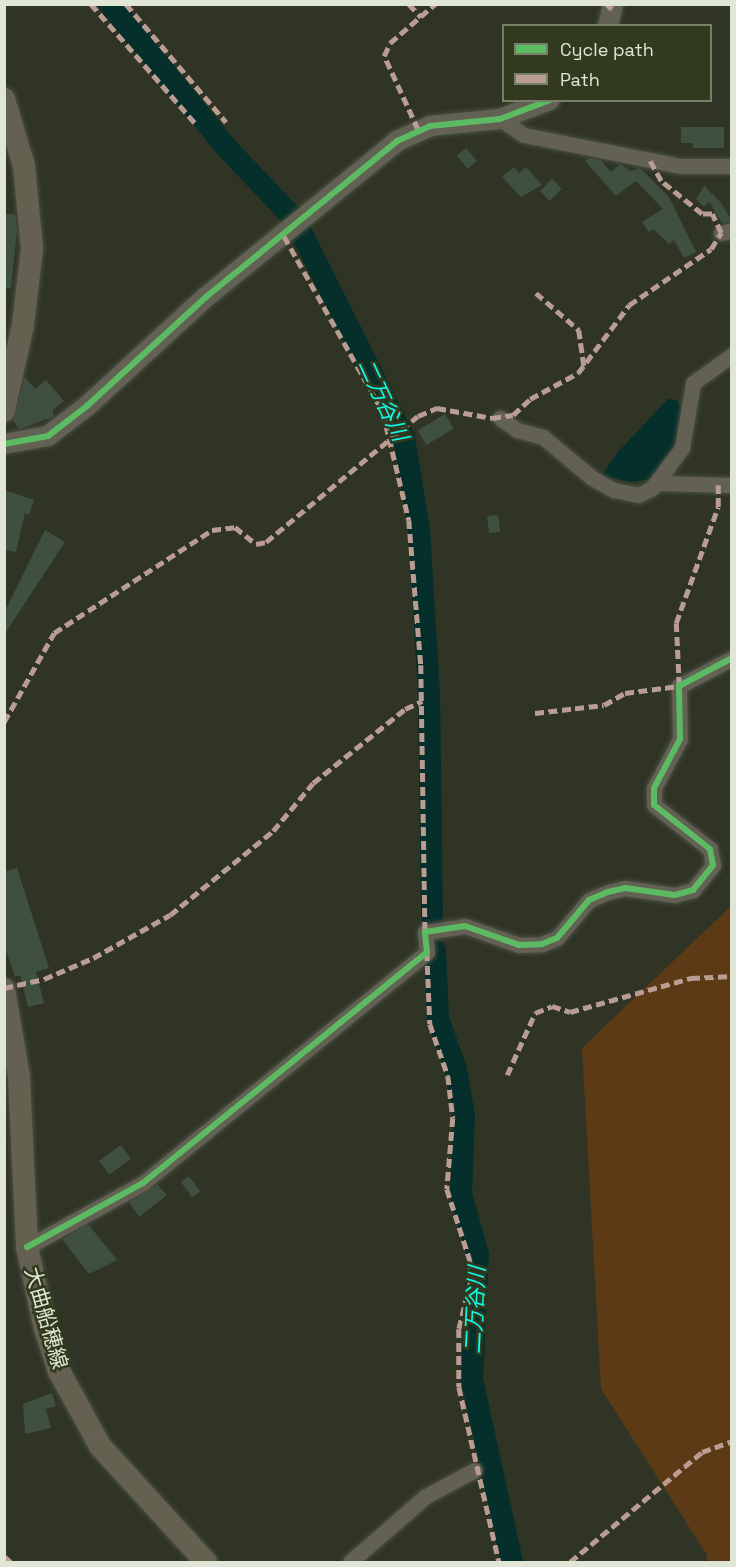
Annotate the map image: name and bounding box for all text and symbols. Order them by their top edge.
legend [502,24,712,102]
text: Cycle path [560,38,654,61]
text: Path [560,68,600,91]
water label: 二万谷川 [352,355,414,445]
street label: 大曲船穂線 [19,1264,73,1372]
water label: 二万谷川 [460,1265,490,1355]

